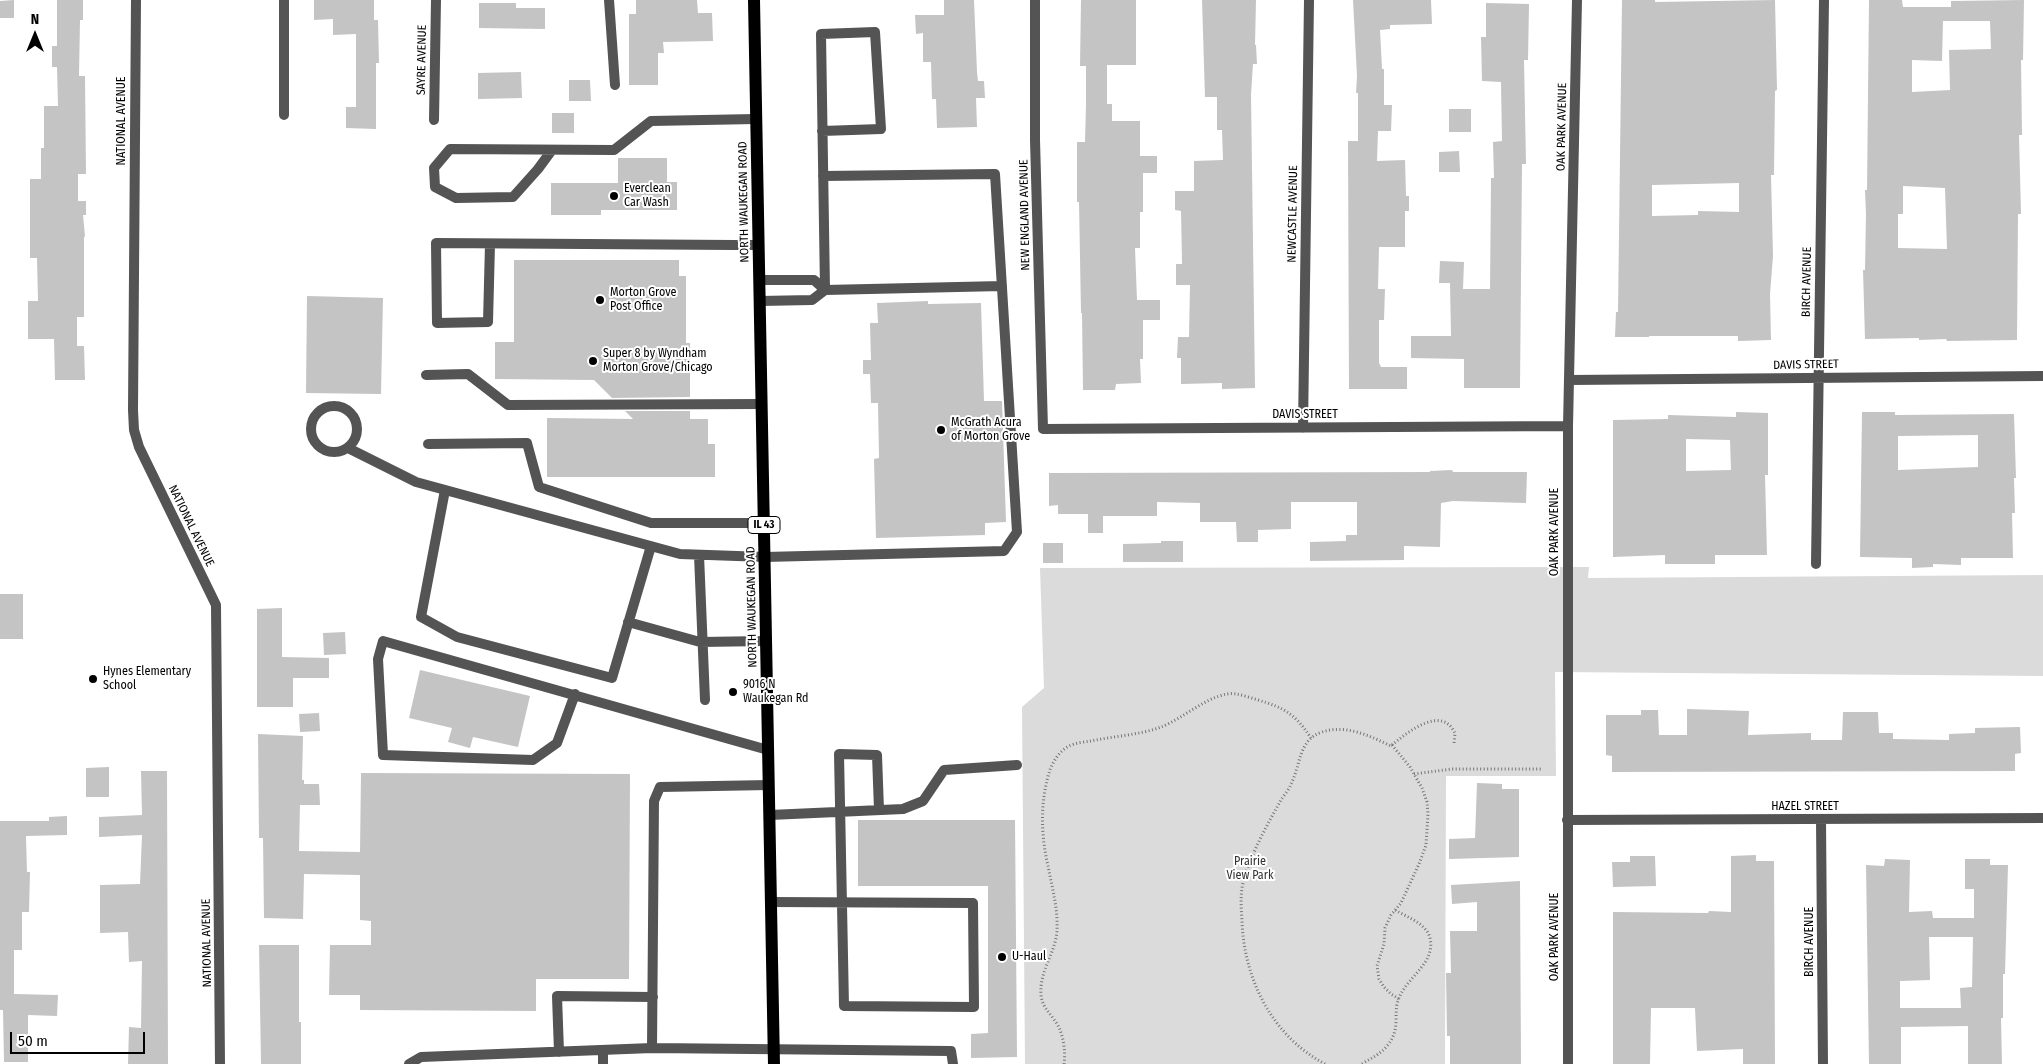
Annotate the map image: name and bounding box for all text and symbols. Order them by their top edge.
north arrow [10,10,60,60]
text: N [31,11,39,28]
street label: SAYRE AVENUE [414,25,430,95]
street label: NATIONAL AVENUE [115,77,129,165]
street label: OAK PARK AVENUE [1554,83,1570,171]
street label: NORTH WAUKEGAN ROAD [736,141,752,263]
street label: NEW ENGLAND AVENUE [1017,159,1033,271]
street label: NEWCASTLE AVENUE [1285,165,1301,263]
place label: Everclean Car Wash [624,182,671,210]
marker: Everclean Car Wash [608,190,620,202]
street label: BIRCH AVENUE [1799,247,1815,317]
place label: Morton Grove Post Office [610,286,676,314]
marker: Morton Grove Post Office [594,294,606,306]
place label: Super 8 by Wyndham Morton Grove/Chicago [603,347,713,375]
marker: Super 8 by Wyndham Morton Grove/Chicago [587,355,599,367]
street label: DAVIS STREET [1773,357,1839,373]
street label: DAVIS STREET [1272,408,1338,422]
place label: McGrath Acura of Morton Grove [951,416,1030,444]
marker: McGrath Acura of Morton Grove [935,424,947,436]
street label: NATIONAL AVENUE [165,483,217,569]
street label: OAK PARK AVENUE [1548,488,1562,576]
road number: IL 43 [748,516,780,534]
street label: NORTH WAUKEGAN ROAD [744,546,760,668]
place label: Hynes Elementary School [103,665,191,693]
marker: Hynes Elementary School [87,673,99,685]
place label: 9016 N Waukegan Rd [743,678,808,706]
marker: 9016 N Waukegan Rd [727,686,739,698]
street label: HAZEL STREET [1771,800,1839,814]
park label: Prairie View Park [1226,855,1274,883]
street label: OAK PARK AVENUE [1548,893,1562,981]
street label: NATIONAL AVENUE [199,898,215,988]
street label: BIRCH AVENUE [1803,907,1817,977]
place label: U-Haul [1012,950,1046,964]
marker: U-Haul [996,951,1008,963]
scale bar [12,1022,148,1054]
text: 50 m [18,1032,48,1050]

